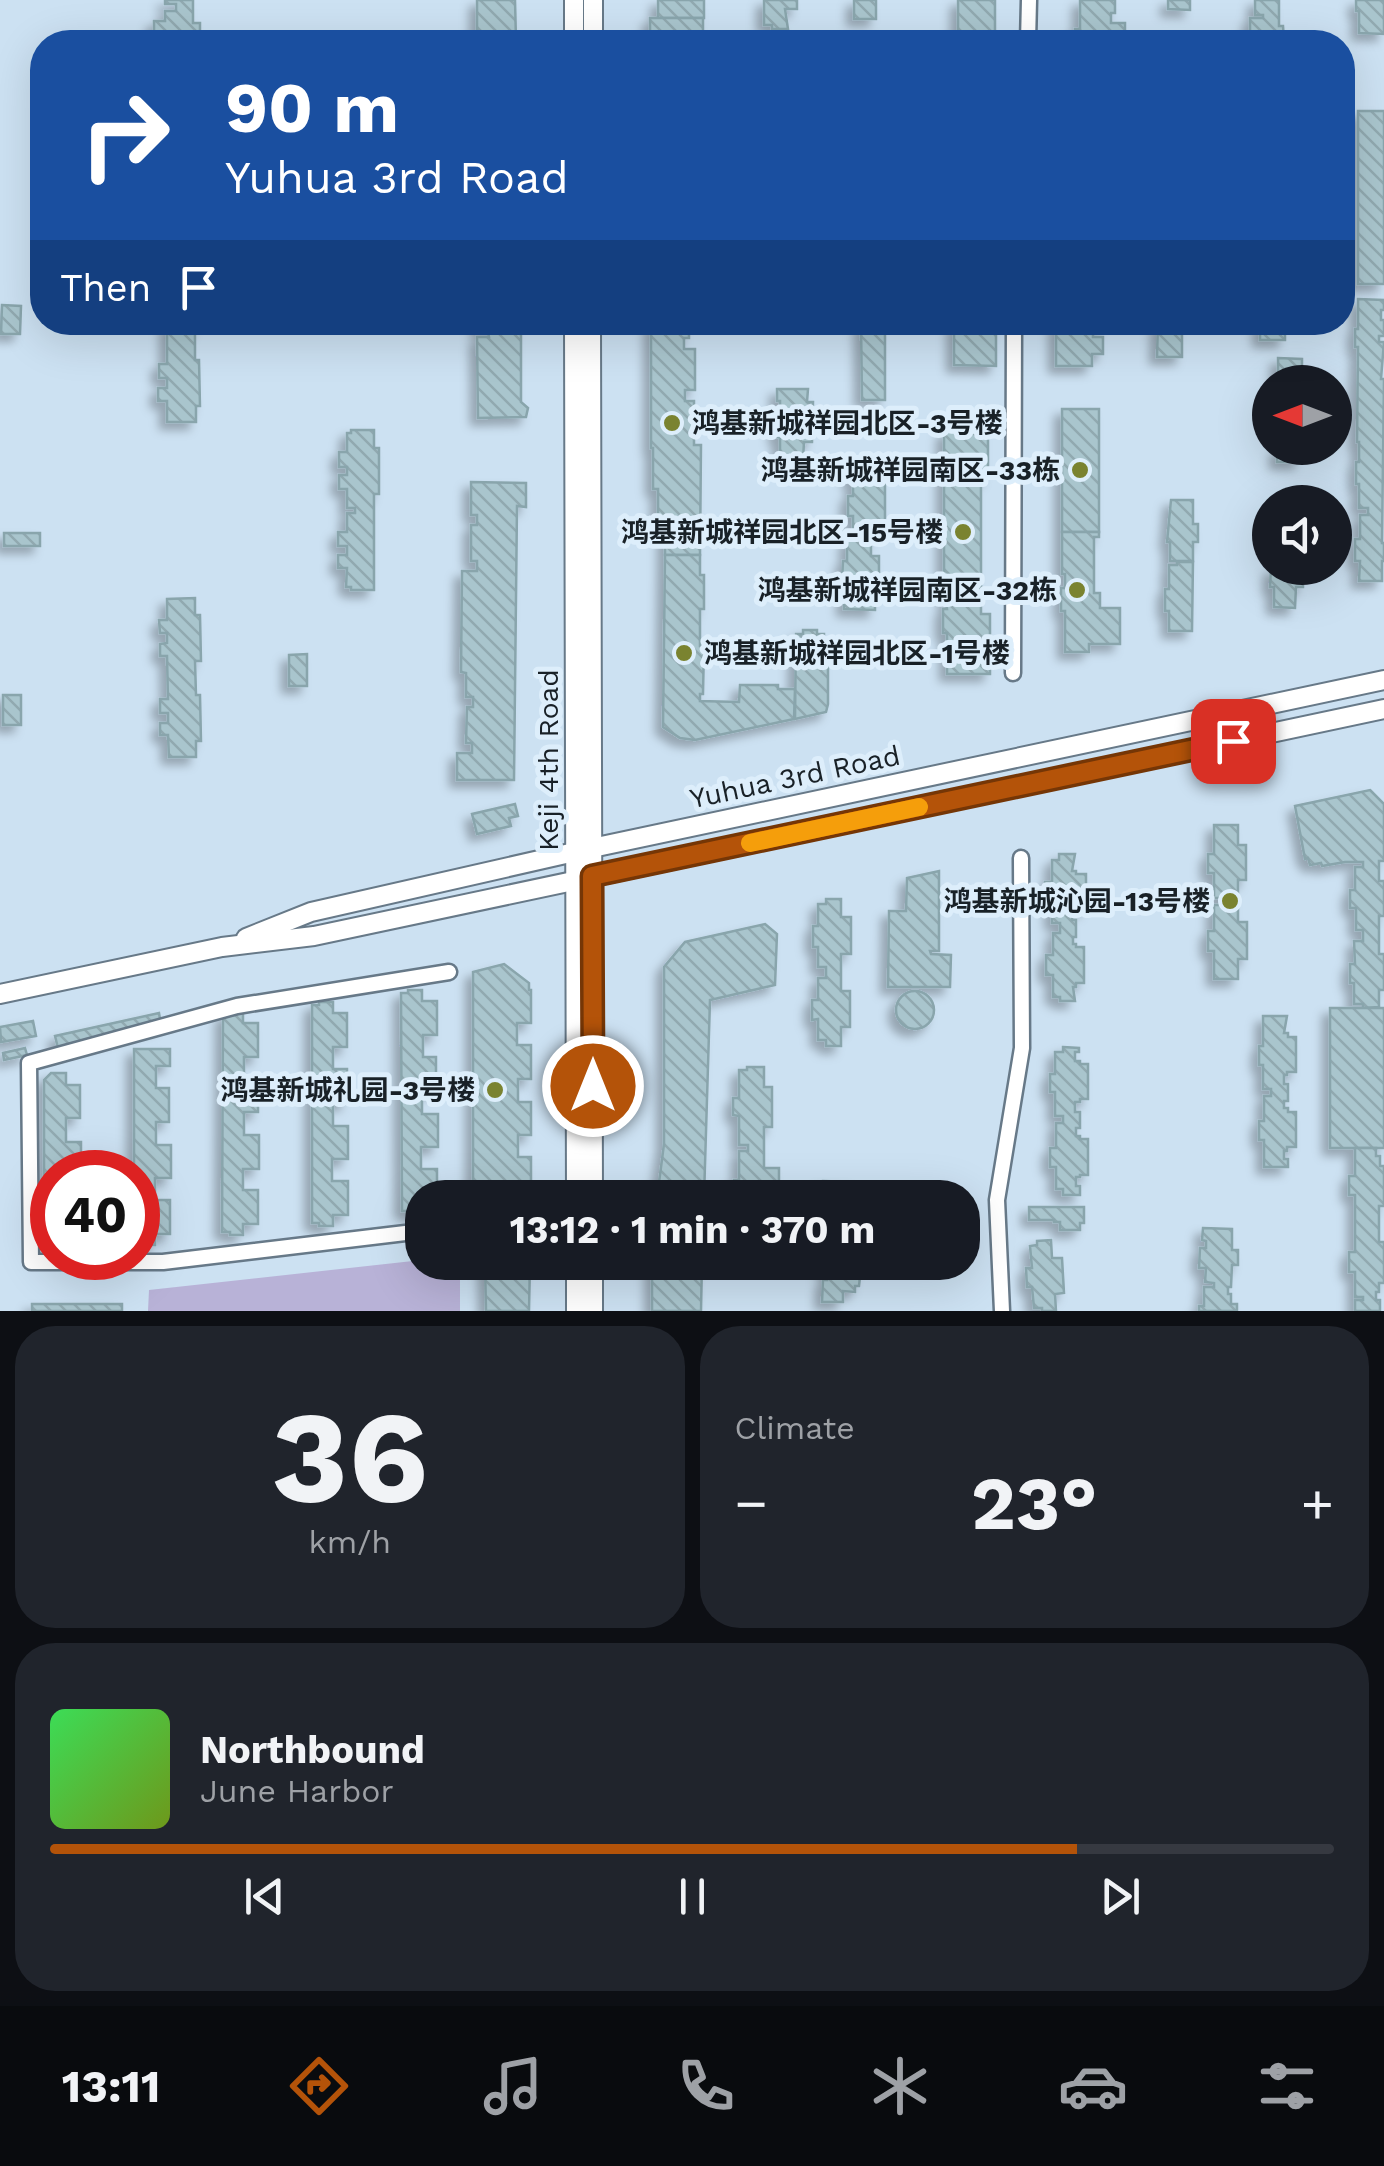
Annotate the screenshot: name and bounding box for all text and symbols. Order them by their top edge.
text: 90 m [225,67,399,149]
icon: right [60,70,190,200]
text: Yuhua 3rd Road [225,151,569,204]
icon: arrive [171,260,226,315]
text: Then [60,266,151,310]
north arrow [1252,365,1352,465]
map controls [1252,365,1352,585]
place label: 鸿基新城祥园北区-3号楼 [692,407,1003,440]
marker: 鸿基新城祥园北区-3号楼 [661,412,683,434]
place label: 鸿基新城祥园南区-33栋 [761,454,1060,487]
marker: 鸿基新城祥园南区-33栋 [1069,459,1091,481]
button: sound [1252,485,1352,585]
place label: 鸿基新城祥园北区-15号楼 [621,516,943,549]
marker: 鸿基新城祥园北区-15号楼 [952,521,974,543]
place label: 鸿基新城祥园南区-32栋 [758,574,1057,607]
marker: 鸿基新城祥园南区-32栋 [1066,579,1088,601]
place label: 鸿基新城祥园北区-1号楼 [704,637,1010,670]
marker: 鸿基新城祥园北区-1号楼 [673,642,695,664]
street label: Keji 4th Road [532,669,565,851]
pin [1191,699,1276,784]
icon: arrive [1206,714,1261,769]
street label: Yuhua 3rd Road [687,739,903,815]
place label: 鸿基新城沁园-13号楼 [944,885,1210,918]
marker: 鸿基新城沁园-13号楼 [1219,890,1241,912]
position arrow [541,1034,645,1138]
place label: 鸿基新城礼园-3号楼 [220,1074,475,1107]
marker: 鸿基新城礼园-3号楼 [484,1079,506,1101]
speed limit sign: 40 [30,1150,160,1280]
text: 13:12 · 1 min · 370 m [510,1208,875,1252]
text: 36 [271,1381,428,1534]
text: Climate [735,1409,855,1447]
text: 23° [971,1459,1097,1547]
text: − [735,1471,768,1535]
text: + [1301,1471,1334,1535]
text: km/h [309,1523,391,1561]
text: Northbound [200,1728,425,1772]
text: June Harbor [200,1772,394,1810]
icon: previous [237,1869,292,1924]
icon: pause [665,1869,720,1924]
icon: next [1093,1869,1148,1924]
icon: directions [284,2051,354,2121]
icon: music [478,2051,548,2121]
icon: phone [671,2051,741,2121]
icon: climate [865,2051,935,2121]
icon: car [1058,2051,1128,2121]
icon: filters [1252,2051,1322,2121]
text: 13:11 [62,2060,160,2113]

